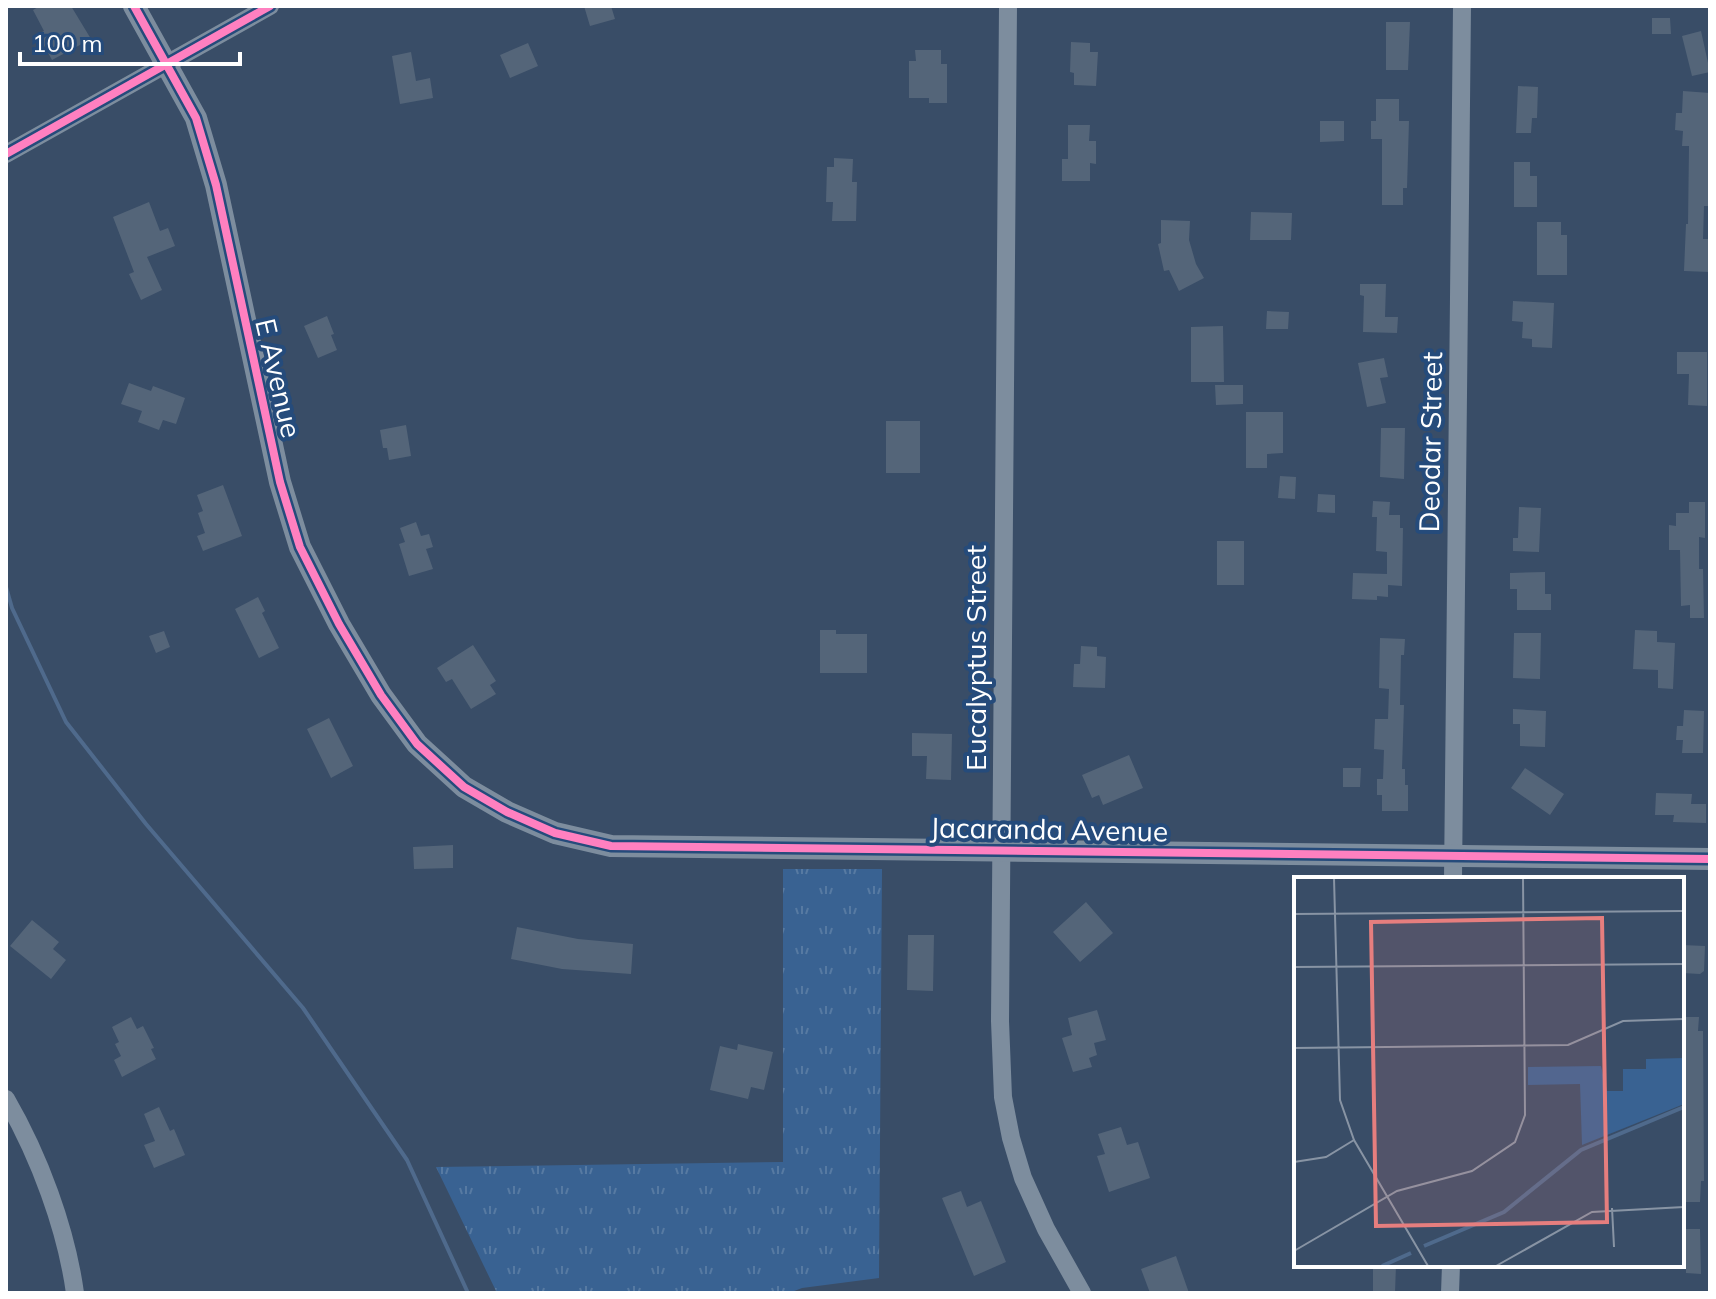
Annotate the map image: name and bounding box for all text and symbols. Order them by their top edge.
scale bar [20,16,240,66]
text: 100 m [32,28,103,58]
street label: E Avenue [248,315,310,441]
street label: Deodar Street [1411,351,1449,533]
street label: Eucalyptus Street [958,545,993,771]
street label: Jacaranda Avenue [930,809,1168,849]
inset map [1294,877,1684,1267]

